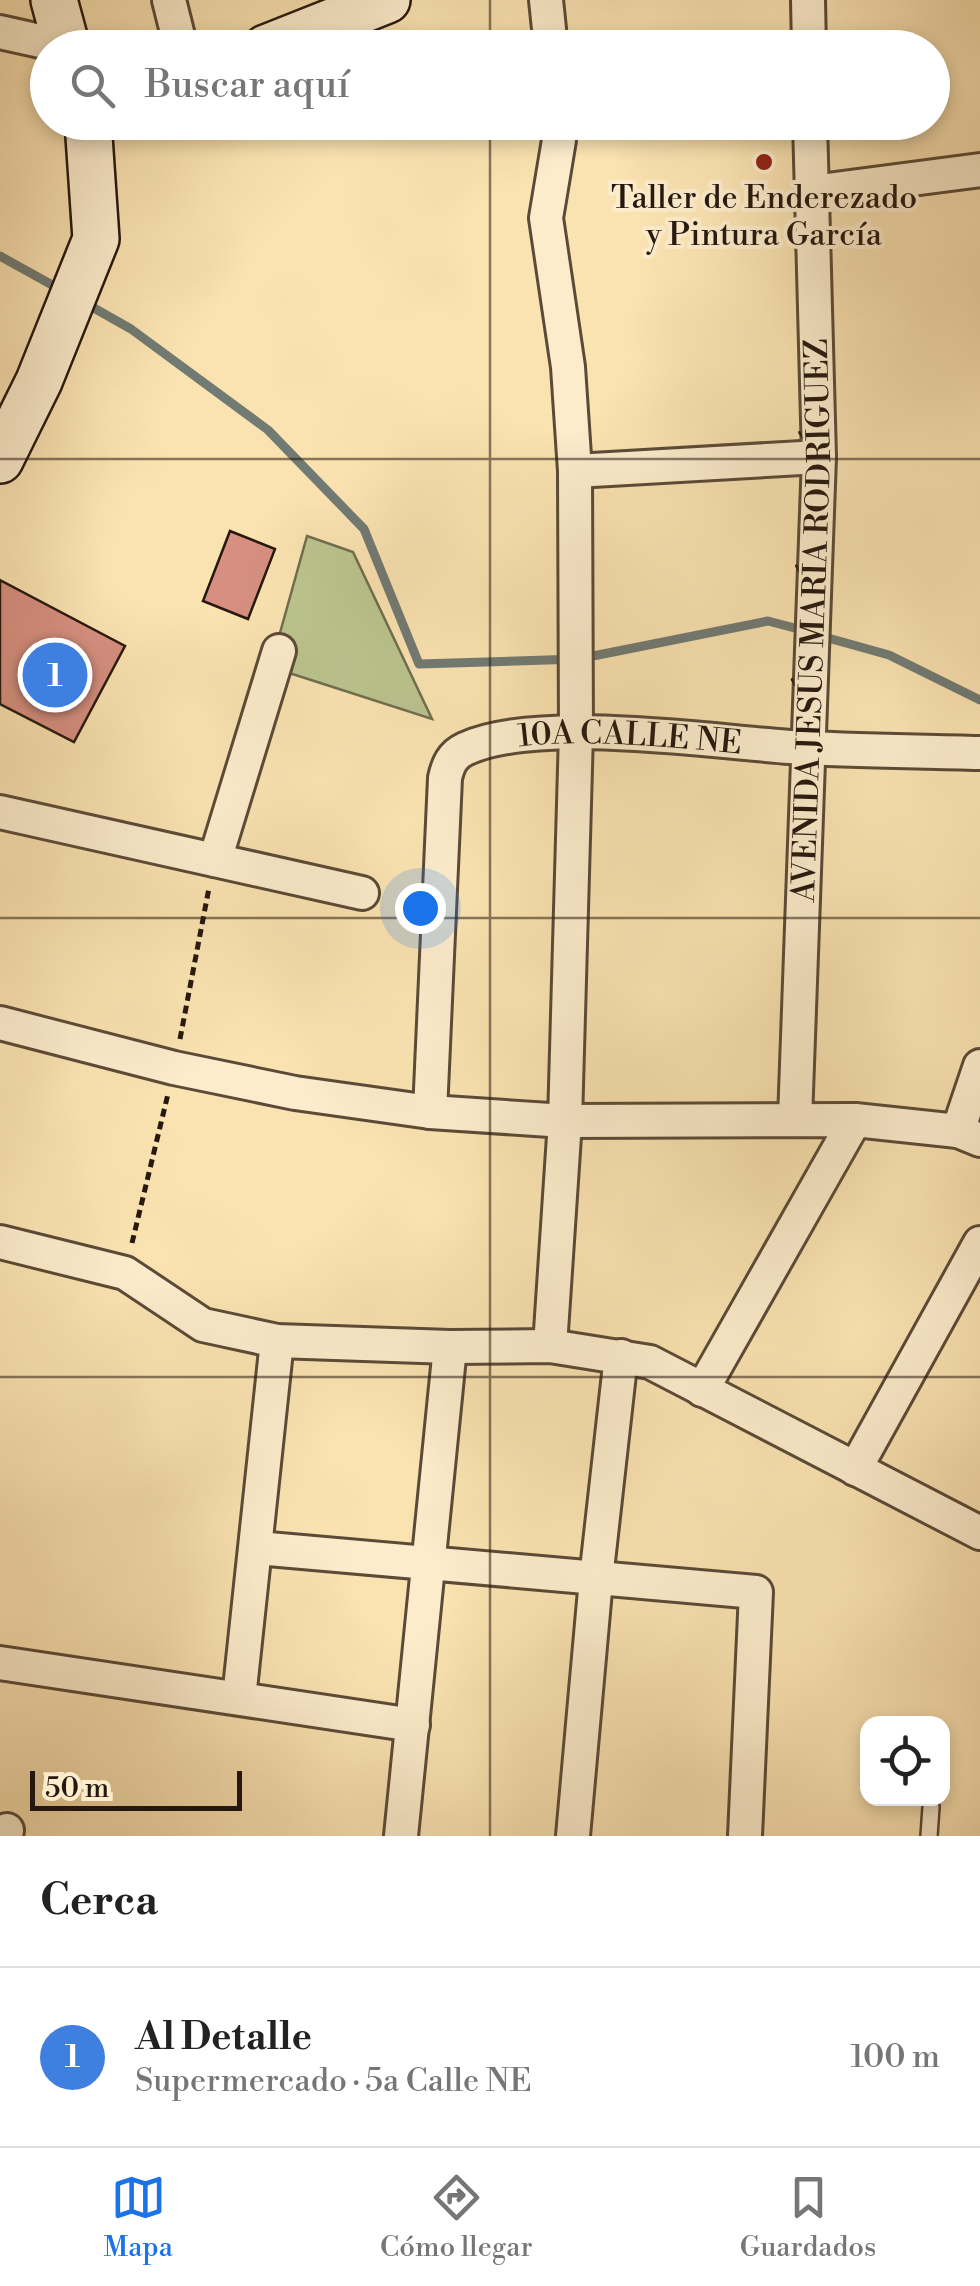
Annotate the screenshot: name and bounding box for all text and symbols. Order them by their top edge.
search box [30,30,950,140]
icon: search [65,58,120,113]
text: Buscar aquí [145,62,350,109]
marker: Taller de Enderezado y Pintura García [753,151,775,173]
place label: Taller de Enderezado y Pintura García [611,178,917,255]
street label: AVENIDA JESÚS MARÍA RODRÍGUEZ [784,338,840,904]
pin: 1 [22,638,88,712]
street label: 10A CALLE NE [516,713,744,764]
your location [395,883,446,934]
map controls [860,1716,950,1806]
button: locate [860,1716,950,1806]
scale bar [30,1766,242,1810]
text: 50 m [45,1771,109,1806]
text: Cerca [40,1875,158,1928]
text: Al Detalle [135,2014,312,2061]
text: 1 [65,2037,80,2077]
text: 100 m [850,2037,940,2077]
text: Supermercado · 5a Calle NE [135,2061,532,2101]
tab: Mapa [104,2170,173,2265]
tab: Cómo llegar [380,2170,533,2265]
tab: Guardados [740,2170,876,2265]

